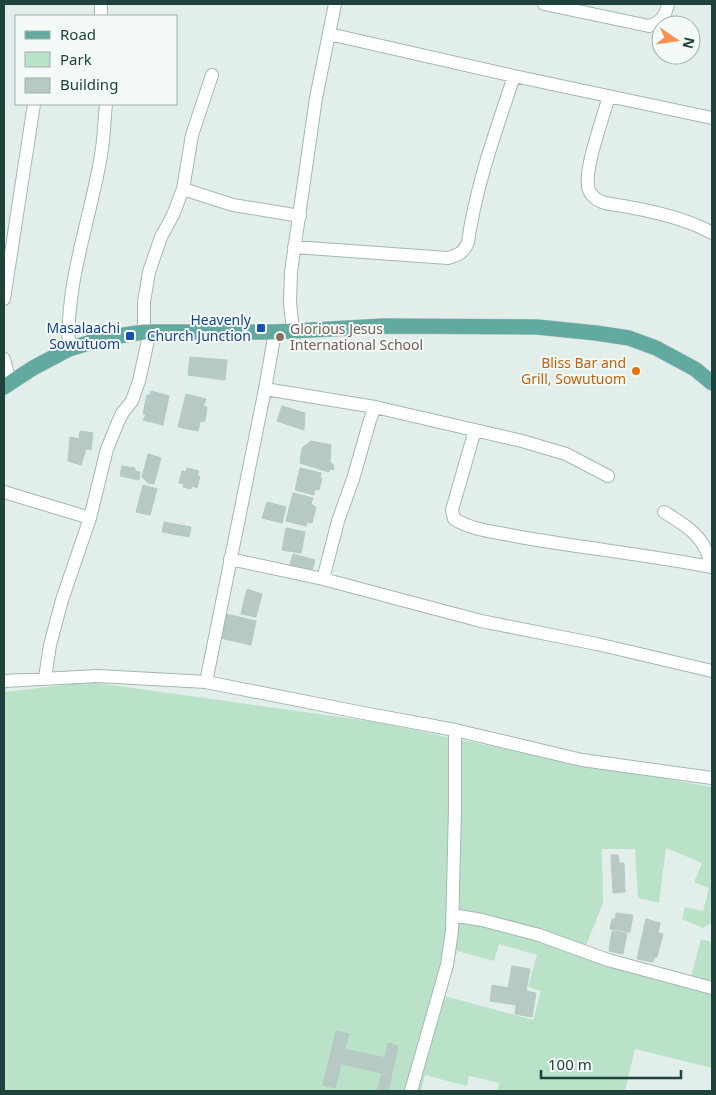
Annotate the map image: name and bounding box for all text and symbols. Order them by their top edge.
legend [15,15,178,105]
north arrow [651,15,701,65]
text: Road [60,24,96,44]
text: N [679,35,700,51]
text: Park [60,49,92,69]
text: Building [60,74,118,94]
place label: Heavenly Church Junction [147,310,252,345]
place label: Masalaachi Sowutuom [47,318,120,353]
place label: Glorious Jesus International School [290,319,423,354]
marker: Heavenly Church Junction [255,322,267,334]
marker: Masalaachi Sowutuom [124,330,136,342]
marker: Glorious Jesus International School [274,331,286,343]
place label: Bliss Bar and Grill, Sowutuom [521,353,626,388]
marker: Bliss Bar and Grill, Sowutuom [630,365,642,377]
scale bar [541,1048,681,1080]
text: 100 m [548,1054,592,1074]

